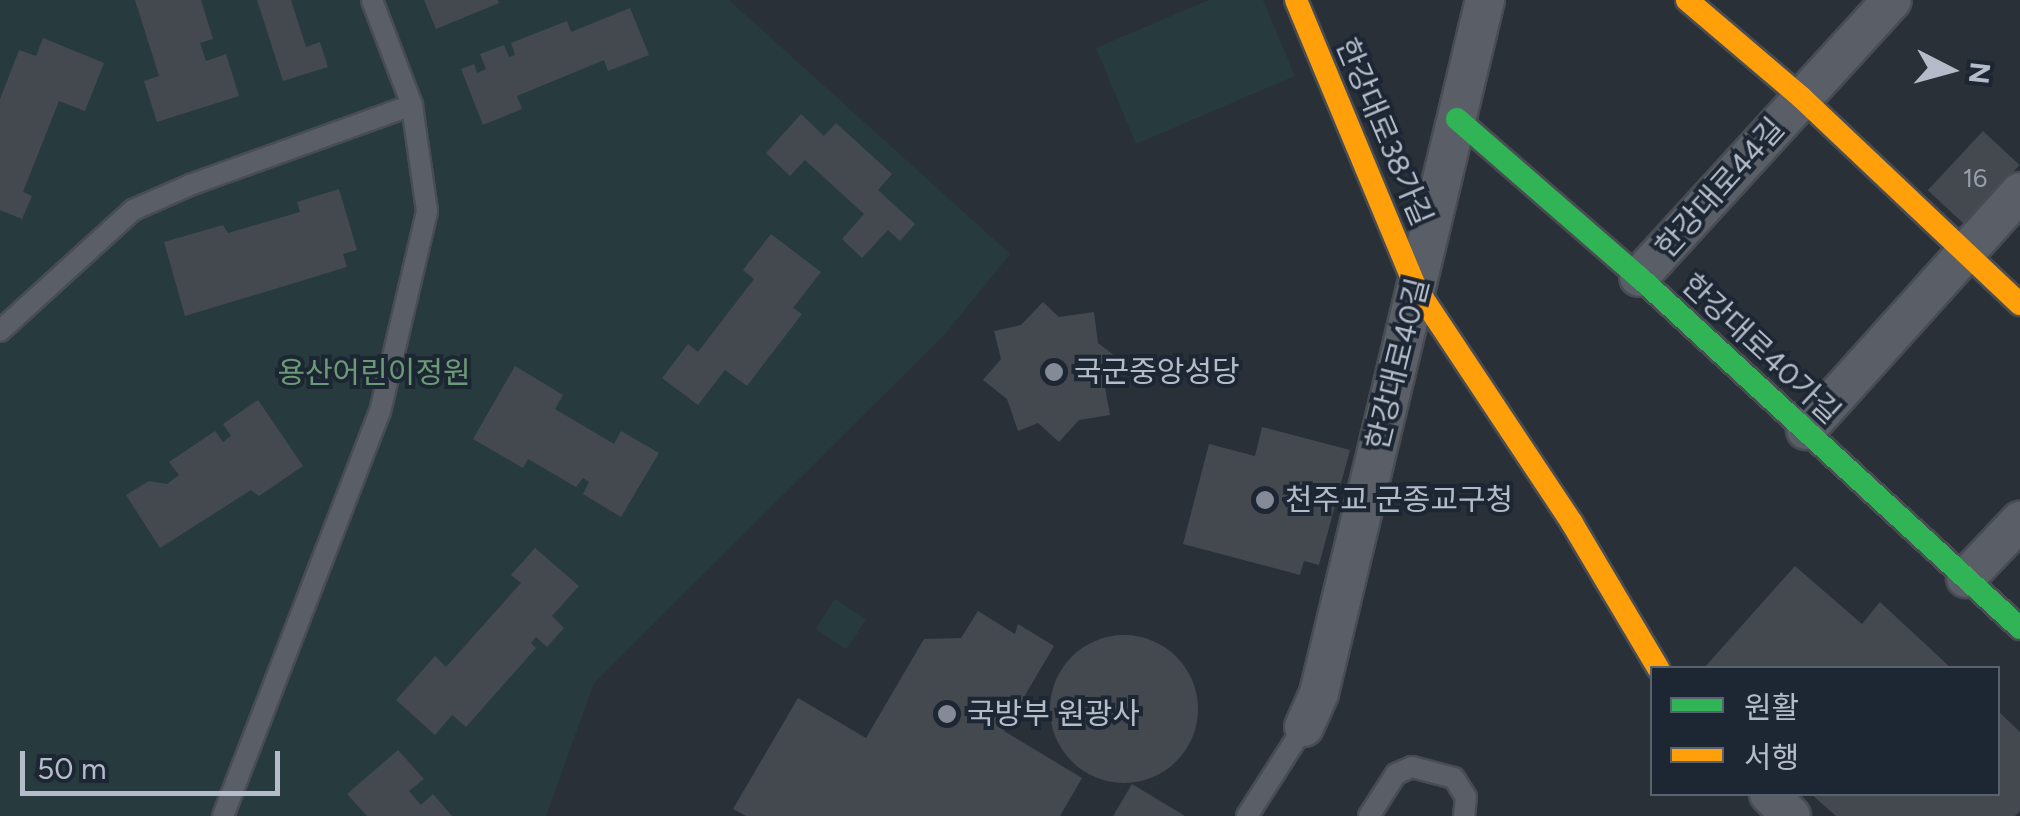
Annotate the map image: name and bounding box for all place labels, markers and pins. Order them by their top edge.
place label: 국군중앙성당 [1074,354,1240,390]
marker: 국군중앙성당 [1043,361,1065,383]
place label: 천주교 군종교구청 [1285,482,1513,518]
marker: 천주교 군종교구청 [1254,489,1276,511]
place label: 국방부 원광사 [967,696,1140,732]
marker: 국방부 원광사 [936,703,958,725]

